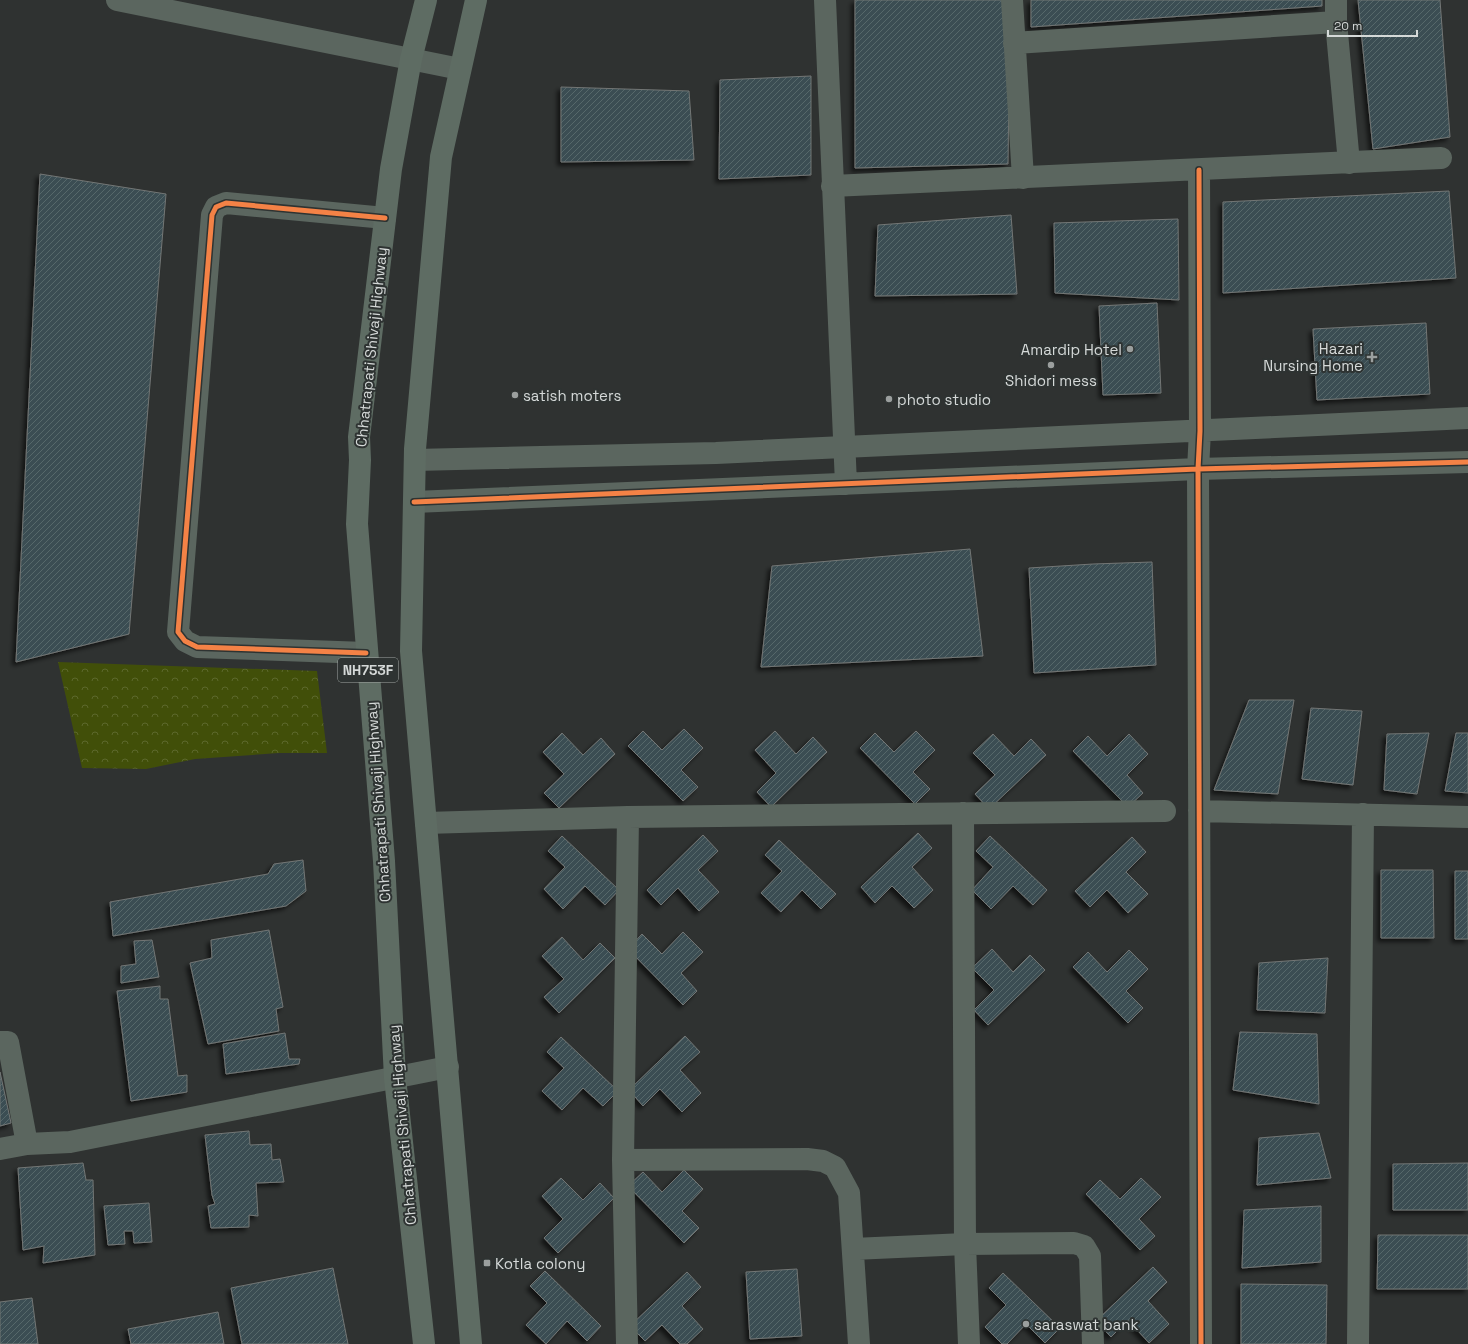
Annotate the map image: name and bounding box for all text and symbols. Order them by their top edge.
scale bar [1328,12,1417,38]
text: 20 m [1334,18,1362,34]
street label: Chhatrapati Shivaji Highway [351,246,391,448]
place label: Hazari Nursing Home [1263,339,1363,375]
place label: Amardip Hotel [1021,340,1122,359]
marker: Amardip Hotel [1125,344,1135,354]
marker: Hazari Nursing Home [1366,351,1378,363]
marker: Shidori mess [1046,360,1056,370]
place label: Shidori mess [1005,371,1097,390]
place label: satish moters [523,386,621,405]
marker: satish moters [510,390,520,400]
place label: photo studio [897,390,991,409]
marker: photo studio [884,394,894,404]
road number: NH753F [338,658,398,682]
street label: Chhatrapati Shivaji Highway [362,701,394,903]
street label: Chhatrapati Shivaji Highway [384,1024,420,1226]
place label: Kotla colony [495,1254,585,1273]
marker: Kotla colony [482,1258,492,1268]
place label: saraswat bank [1034,1315,1139,1334]
marker: saraswat bank [1021,1319,1031,1329]

